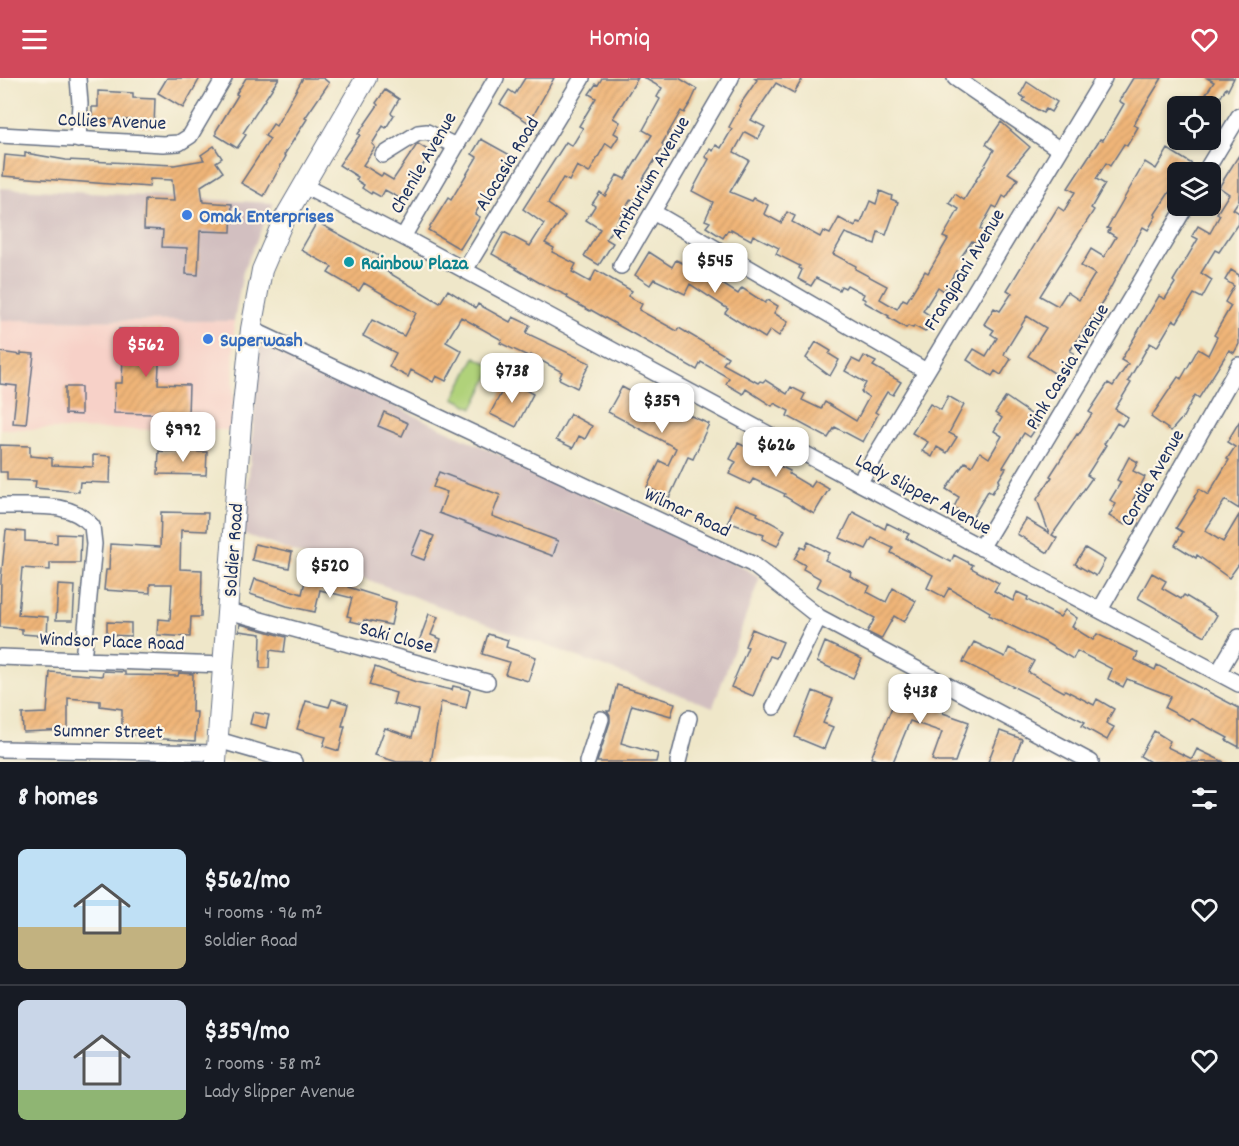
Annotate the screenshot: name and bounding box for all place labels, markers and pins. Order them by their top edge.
place label: Omak Enterprises [199,204,334,232]
marker: Omak Enterprises [180,208,194,222]
pin: $545 [679,243,751,294]
place label: Rainbow Plaza [361,251,469,279]
marker: Rainbow Plaza [342,255,356,269]
pin: $562 [110,327,182,378]
place label: Superwash [220,328,303,356]
marker: Superwash [201,332,215,346]
pin: $738 [476,353,548,404]
pin: $359 [626,383,698,434]
pin: $992 [147,412,219,463]
pin: $626 [740,427,812,478]
pin: $520 [294,548,366,599]
pin: $438 [884,674,956,725]

